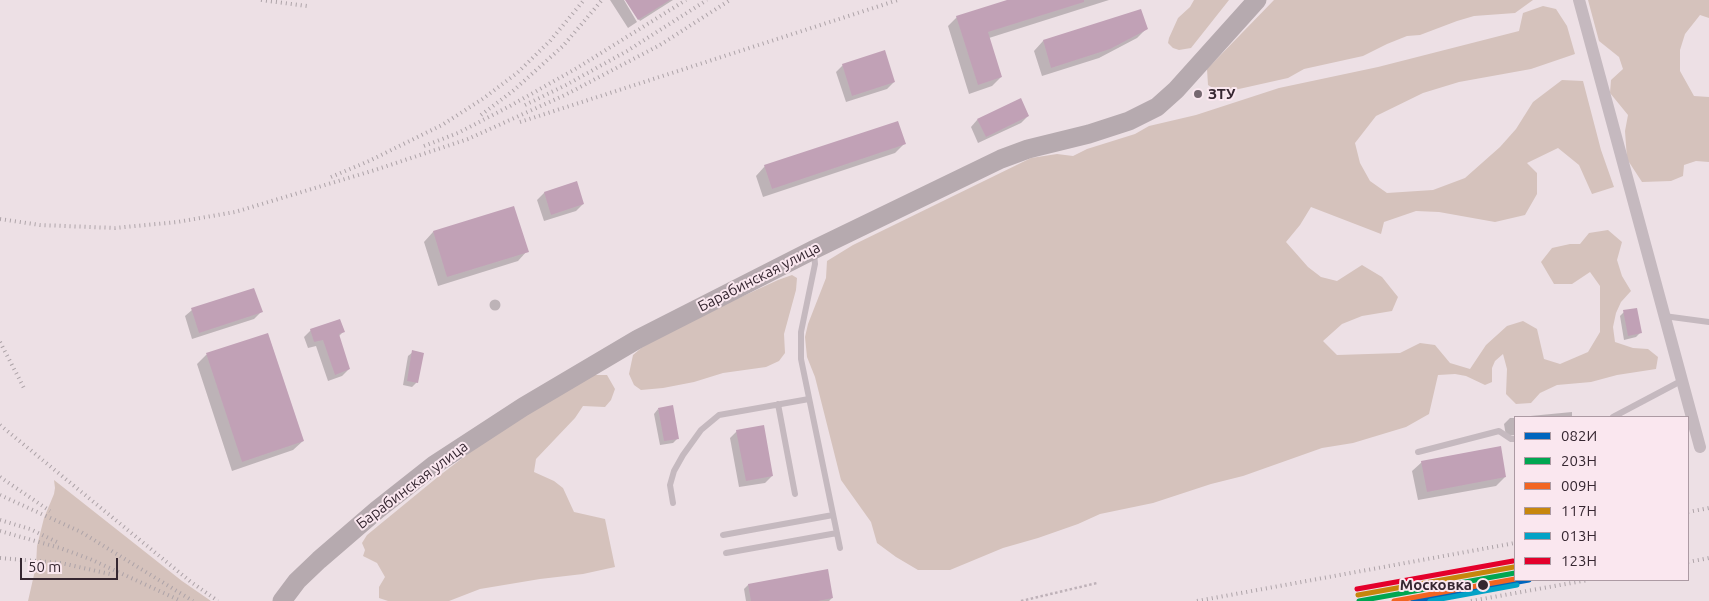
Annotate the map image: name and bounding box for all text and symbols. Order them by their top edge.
place label: ЗТУ [1208,85,1235,103]
marker: ЗТУ [1192,88,1204,100]
street label: Барабинская улица [695,238,823,316]
legend [1514,416,1689,581]
text: 082И [1561,427,1597,444]
street label: Барабинская улица [353,437,471,533]
text: 203Н [1561,452,1597,469]
text: 009Н [1561,477,1597,494]
text: 117Н [1561,502,1597,519]
text: 013Н [1561,527,1597,544]
scale bar [22,548,120,580]
text: 123Н [1561,552,1597,569]
text: 50 m [28,558,61,575]
place label: Московка [1400,576,1472,594]
marker: Московка [1476,578,1490,592]

